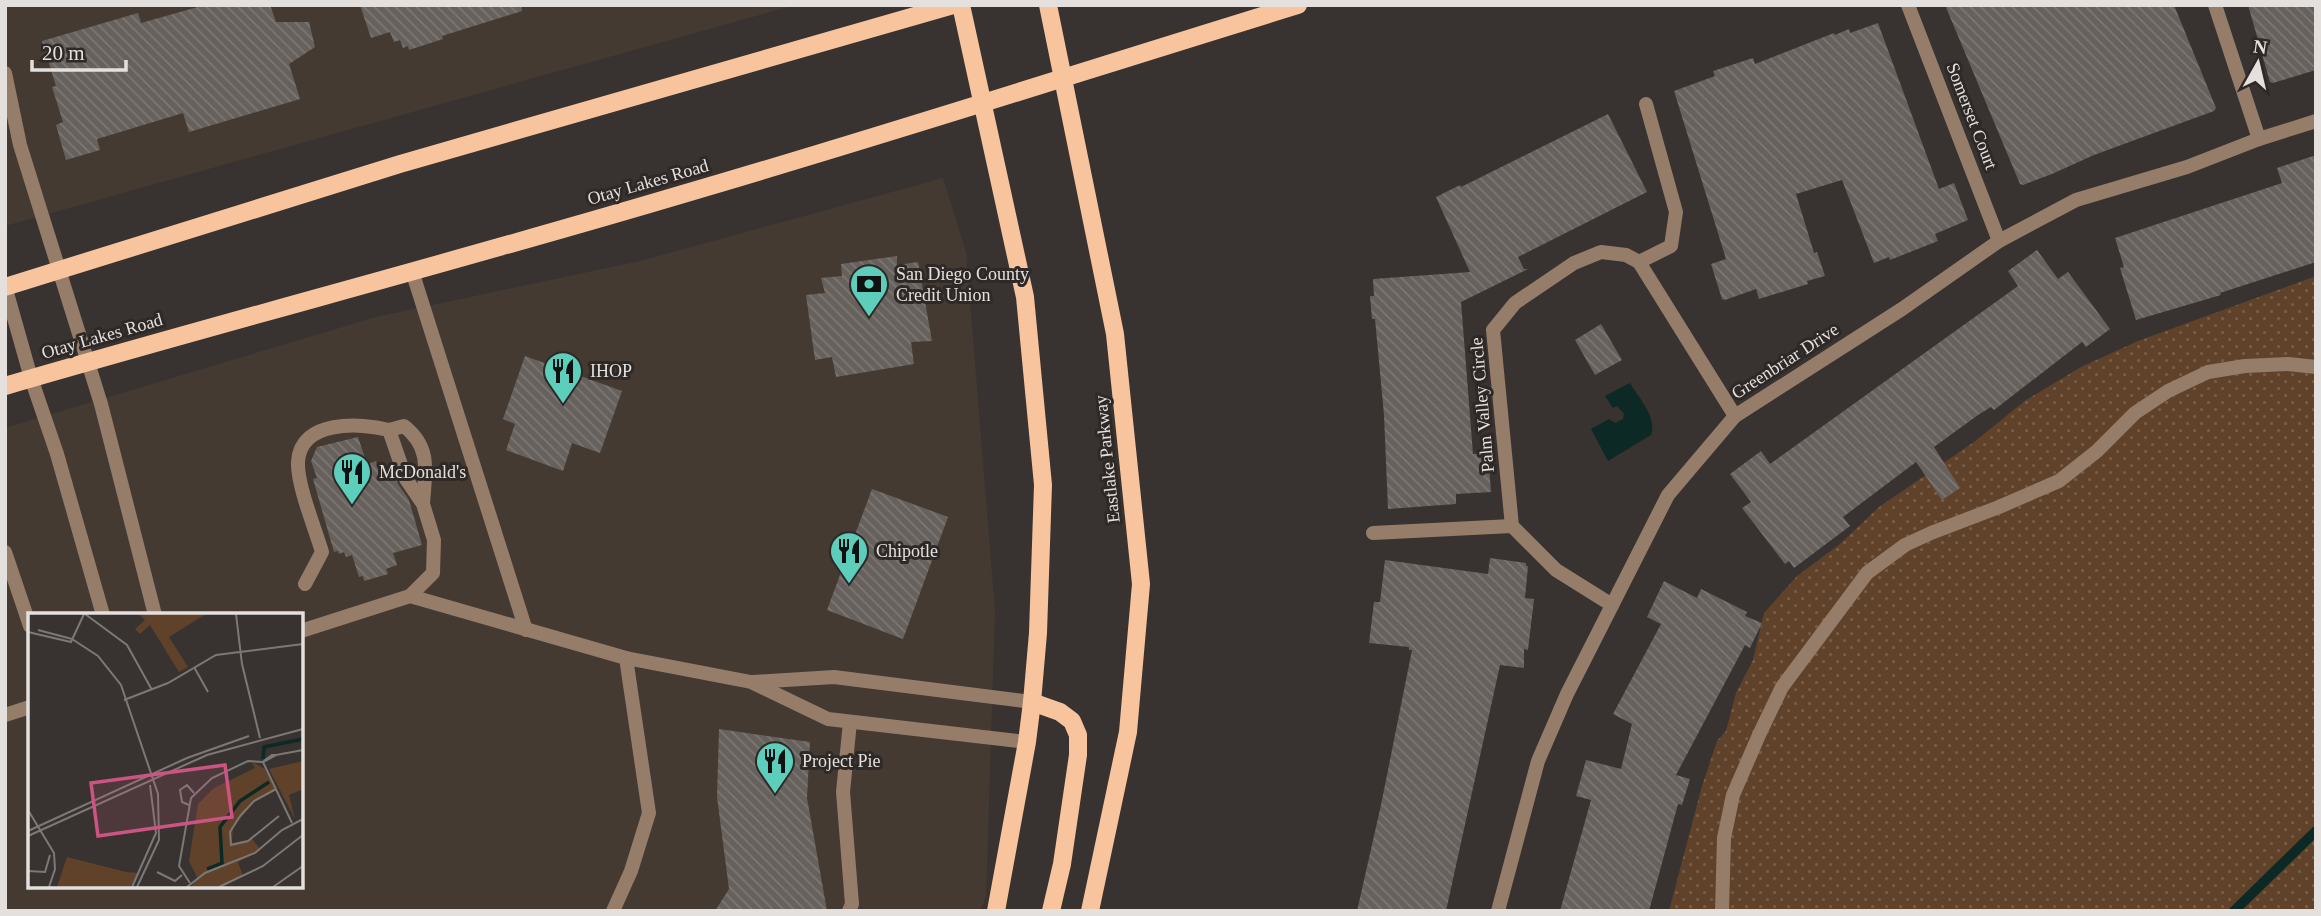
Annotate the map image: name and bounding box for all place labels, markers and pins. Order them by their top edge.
bank icon: San Diego County Credit Union [848,263,890,318]
place label: San Diego County Credit Union [896,264,1029,305]
restaurant icon: IHOP [542,350,584,405]
place label: IHOP [590,361,632,381]
restaurant icon: McDonald's [331,451,373,506]
place label: McDonald's [379,462,466,482]
restaurant icon: Chipotle [828,530,870,585]
place label: Chipotle [876,541,938,561]
restaurant icon: Project Pie [754,740,796,795]
place label: Project Pie [802,751,881,771]

